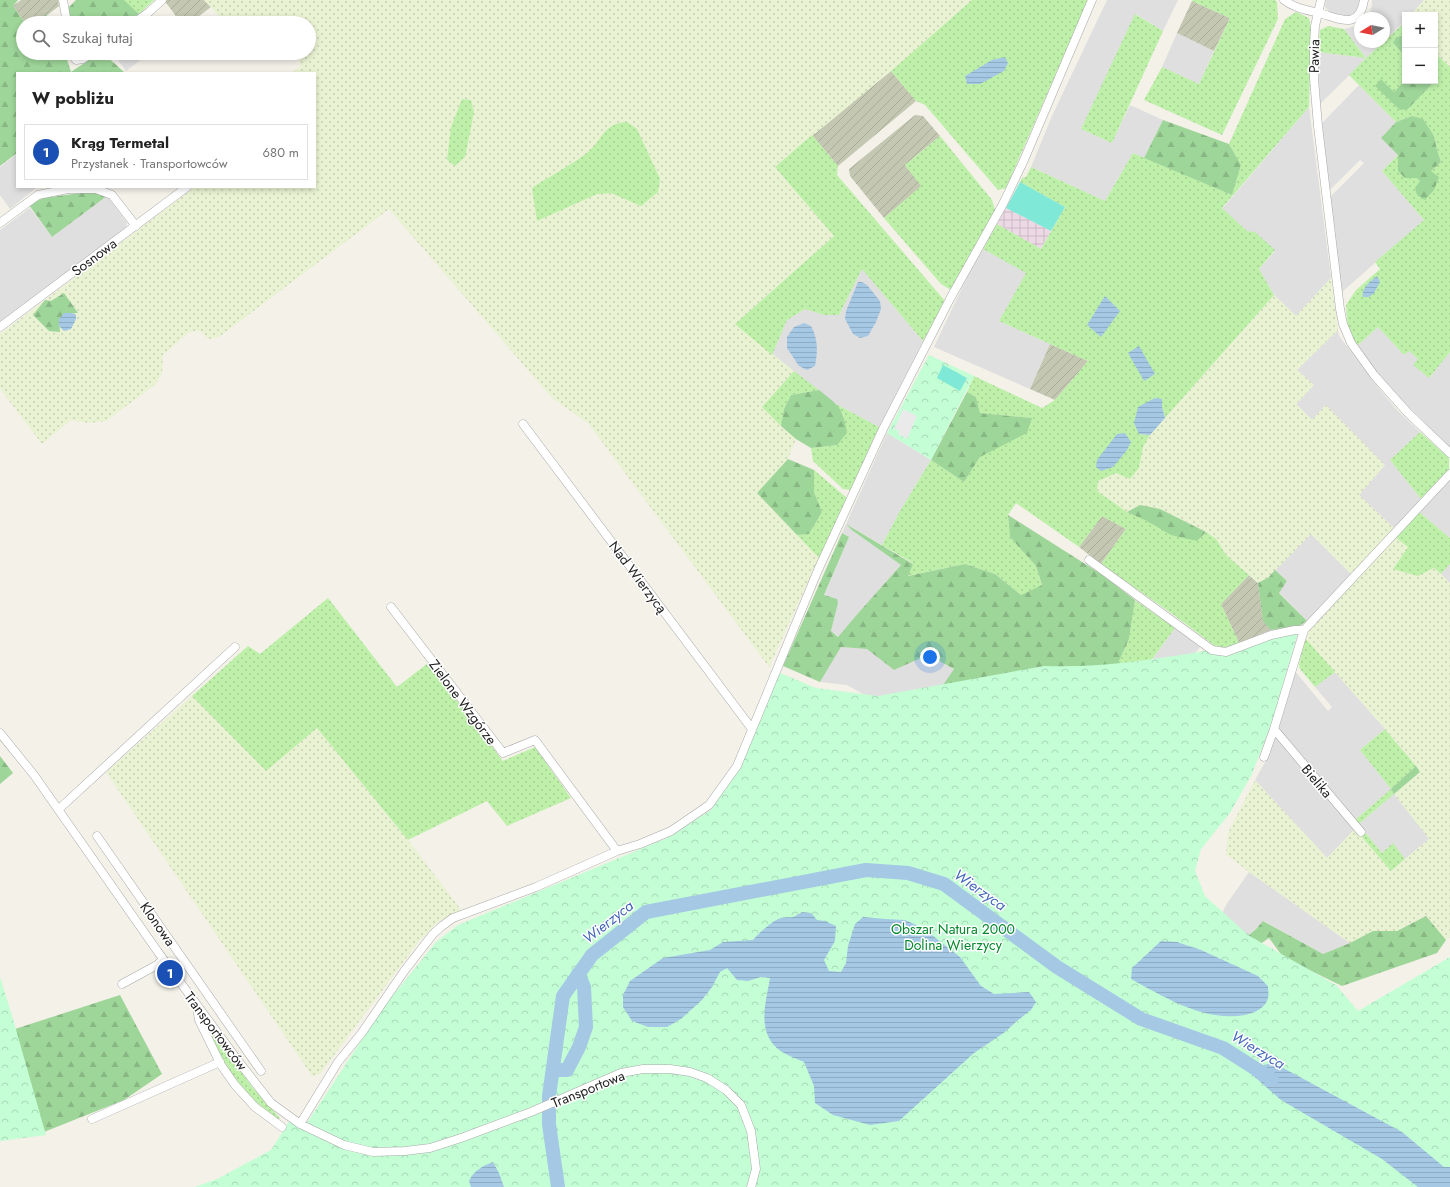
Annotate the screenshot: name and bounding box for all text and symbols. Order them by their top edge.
north arrow [1354,12,1390,48]
map controls [1402,12,1438,84]
button: + [1402,12,1438,48]
search box [16,16,316,60]
icon: search [30,27,52,49]
text: Szukaj tutaj [62,27,133,49]
street label: Pawia [1304,39,1324,73]
button: − [1402,48,1438,84]
text: W pobliżu [32,86,114,110]
text: Krąg Termetal [71,132,169,154]
text: 1 [43,143,49,162]
text: 680 m [263,143,299,162]
text: Przystanek · Transportowców [71,154,228,173]
street label: Sosnowa [67,233,121,281]
street label: Nad Wierzycą [604,537,672,617]
your location [920,647,940,667]
street label: Zielone Wzgórze [424,655,502,749]
street label: Bielika [1297,760,1337,802]
water label: Wierzyca [949,864,1011,916]
water label: Wierzyca [578,895,639,949]
street label: Klonowa [136,898,180,950]
park label: Obszar Natura 2000 Dolina Wierzycy [891,919,1015,955]
pin: 1 [157,958,183,988]
street label: Transportowców [180,987,253,1075]
water label: Wierzyca [1227,1025,1290,1075]
street label: Transportowa [548,1065,628,1113]

